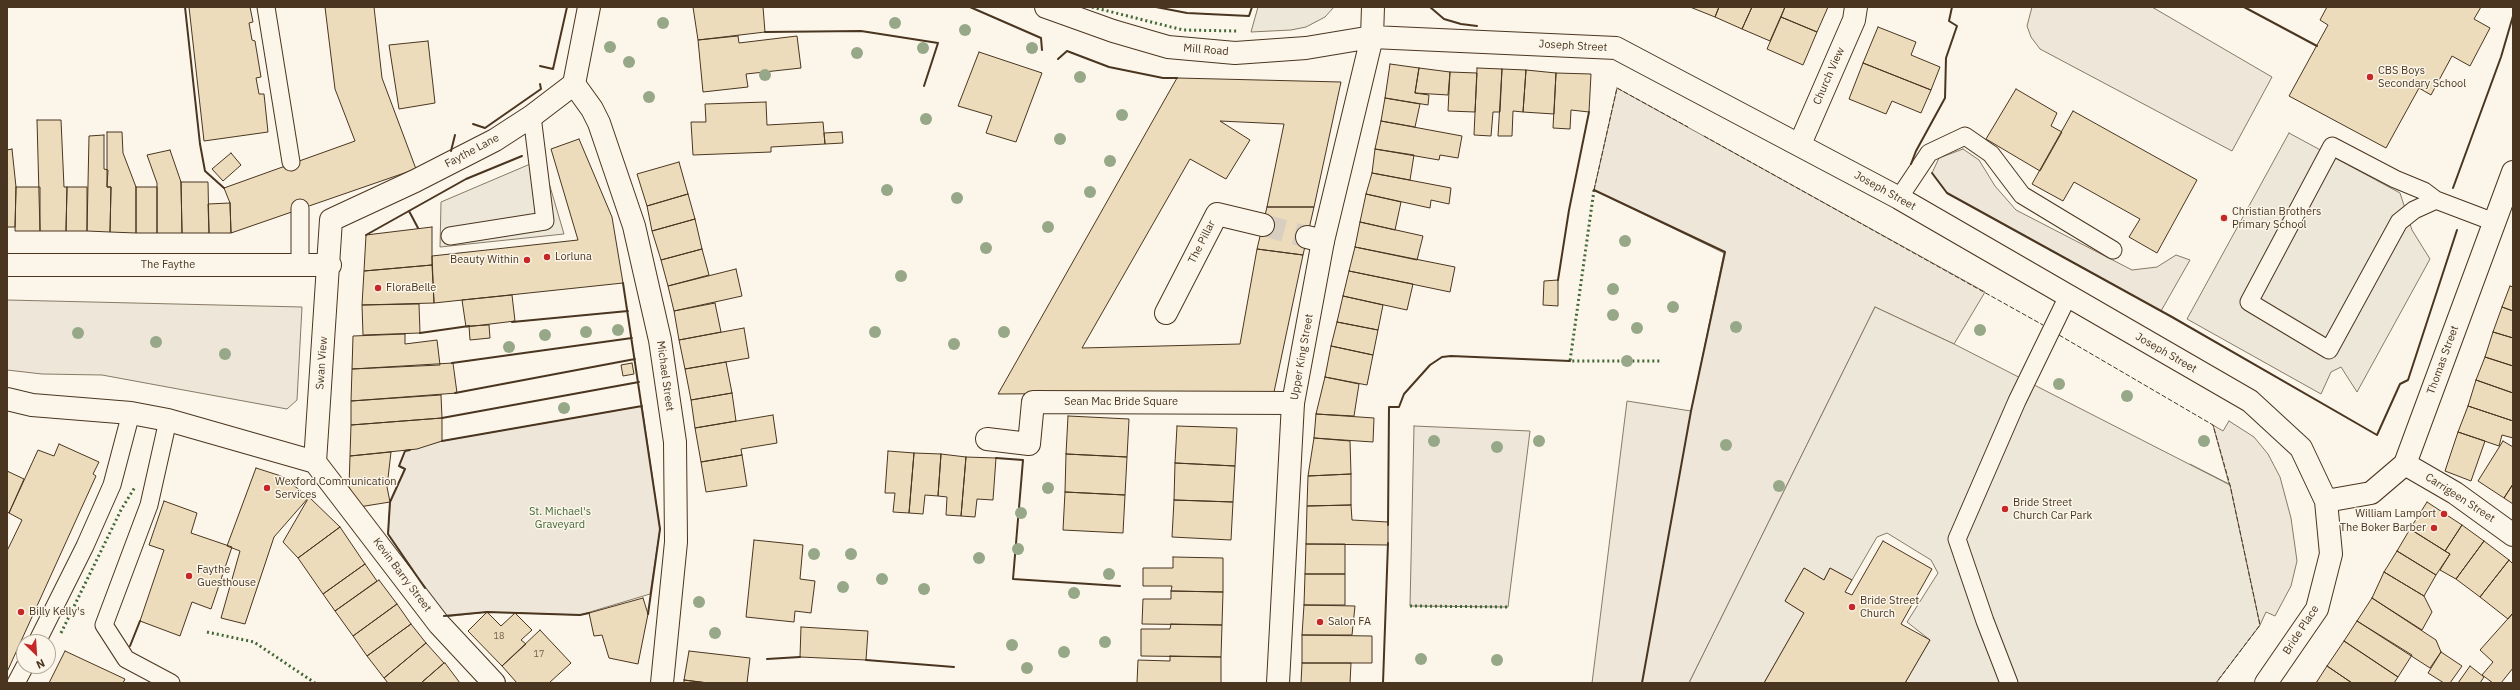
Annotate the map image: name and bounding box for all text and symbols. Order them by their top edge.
street label: Joseph Street [1538,38,1608,54]
street label: Mill Road [1183,41,1229,59]
street label: Church View [1810,45,1848,107]
place label: CBS Boys Secondary School [2378,64,2466,90]
marker: CBS Boys Secondary School [2365,72,2375,82]
street label: Faythe Lane [443,131,501,171]
street label: Joseph Street [1852,169,1918,213]
place label: Christian Brothers Primary School [2232,205,2321,231]
marker: Christian Brothers Primary School [2219,213,2229,223]
street label: The Pillar [1186,218,1218,266]
place label: Lorluna [555,250,592,264]
marker: Lorluna [542,252,552,262]
place label: Beauty Within [450,253,519,267]
marker: Beauty Within [522,255,532,265]
street label: The Faythe [141,258,195,272]
place label: FloraBelle [386,281,436,295]
marker: FloraBelle [373,283,383,293]
street label: Upper King Street [1288,313,1316,401]
street label: Thomas Street [2424,324,2462,396]
street label: Joseph Street [2133,330,2199,376]
street label: Swan View [314,336,330,390]
street label: Michael Street [654,340,676,412]
street label: Sean Mac Bride Square [1064,395,1178,409]
street label: Carrigeen Street [2423,471,2497,525]
place label: Wexford Communication Services [275,475,397,501]
marker: Wexford Communication Services [262,483,272,493]
place label: Bride Street Church Car Park [2013,496,2092,522]
marker: Bride Street Church Car Park [2000,504,2010,514]
park label: St. Michael's Graveyard [529,505,591,531]
place label: William Lamport [2355,507,2436,521]
marker: William Lamport [2439,509,2449,519]
place label: The Boker Barber [2340,521,2426,535]
marker: The Boker Barber [2429,523,2439,533]
street label: Kevin Barry Street [370,535,434,615]
place label: Faythe Guesthouse [197,563,256,589]
marker: Faythe Guesthouse [184,571,194,581]
place label: Bride Street Church [1860,594,1919,620]
marker: Bride Street Church [1847,602,1857,612]
street label: Bride Place [2280,603,2322,657]
place label: Billy Kelly's [29,605,85,619]
marker: Billy Kelly's [16,607,26,617]
place label: Salon FA [1328,615,1371,629]
marker: Salon FA [1315,617,1325,627]
house number: 18 [494,631,504,641]
north arrow [16,634,56,674]
house number: 17 [534,649,544,659]
text: N [34,656,47,672]

